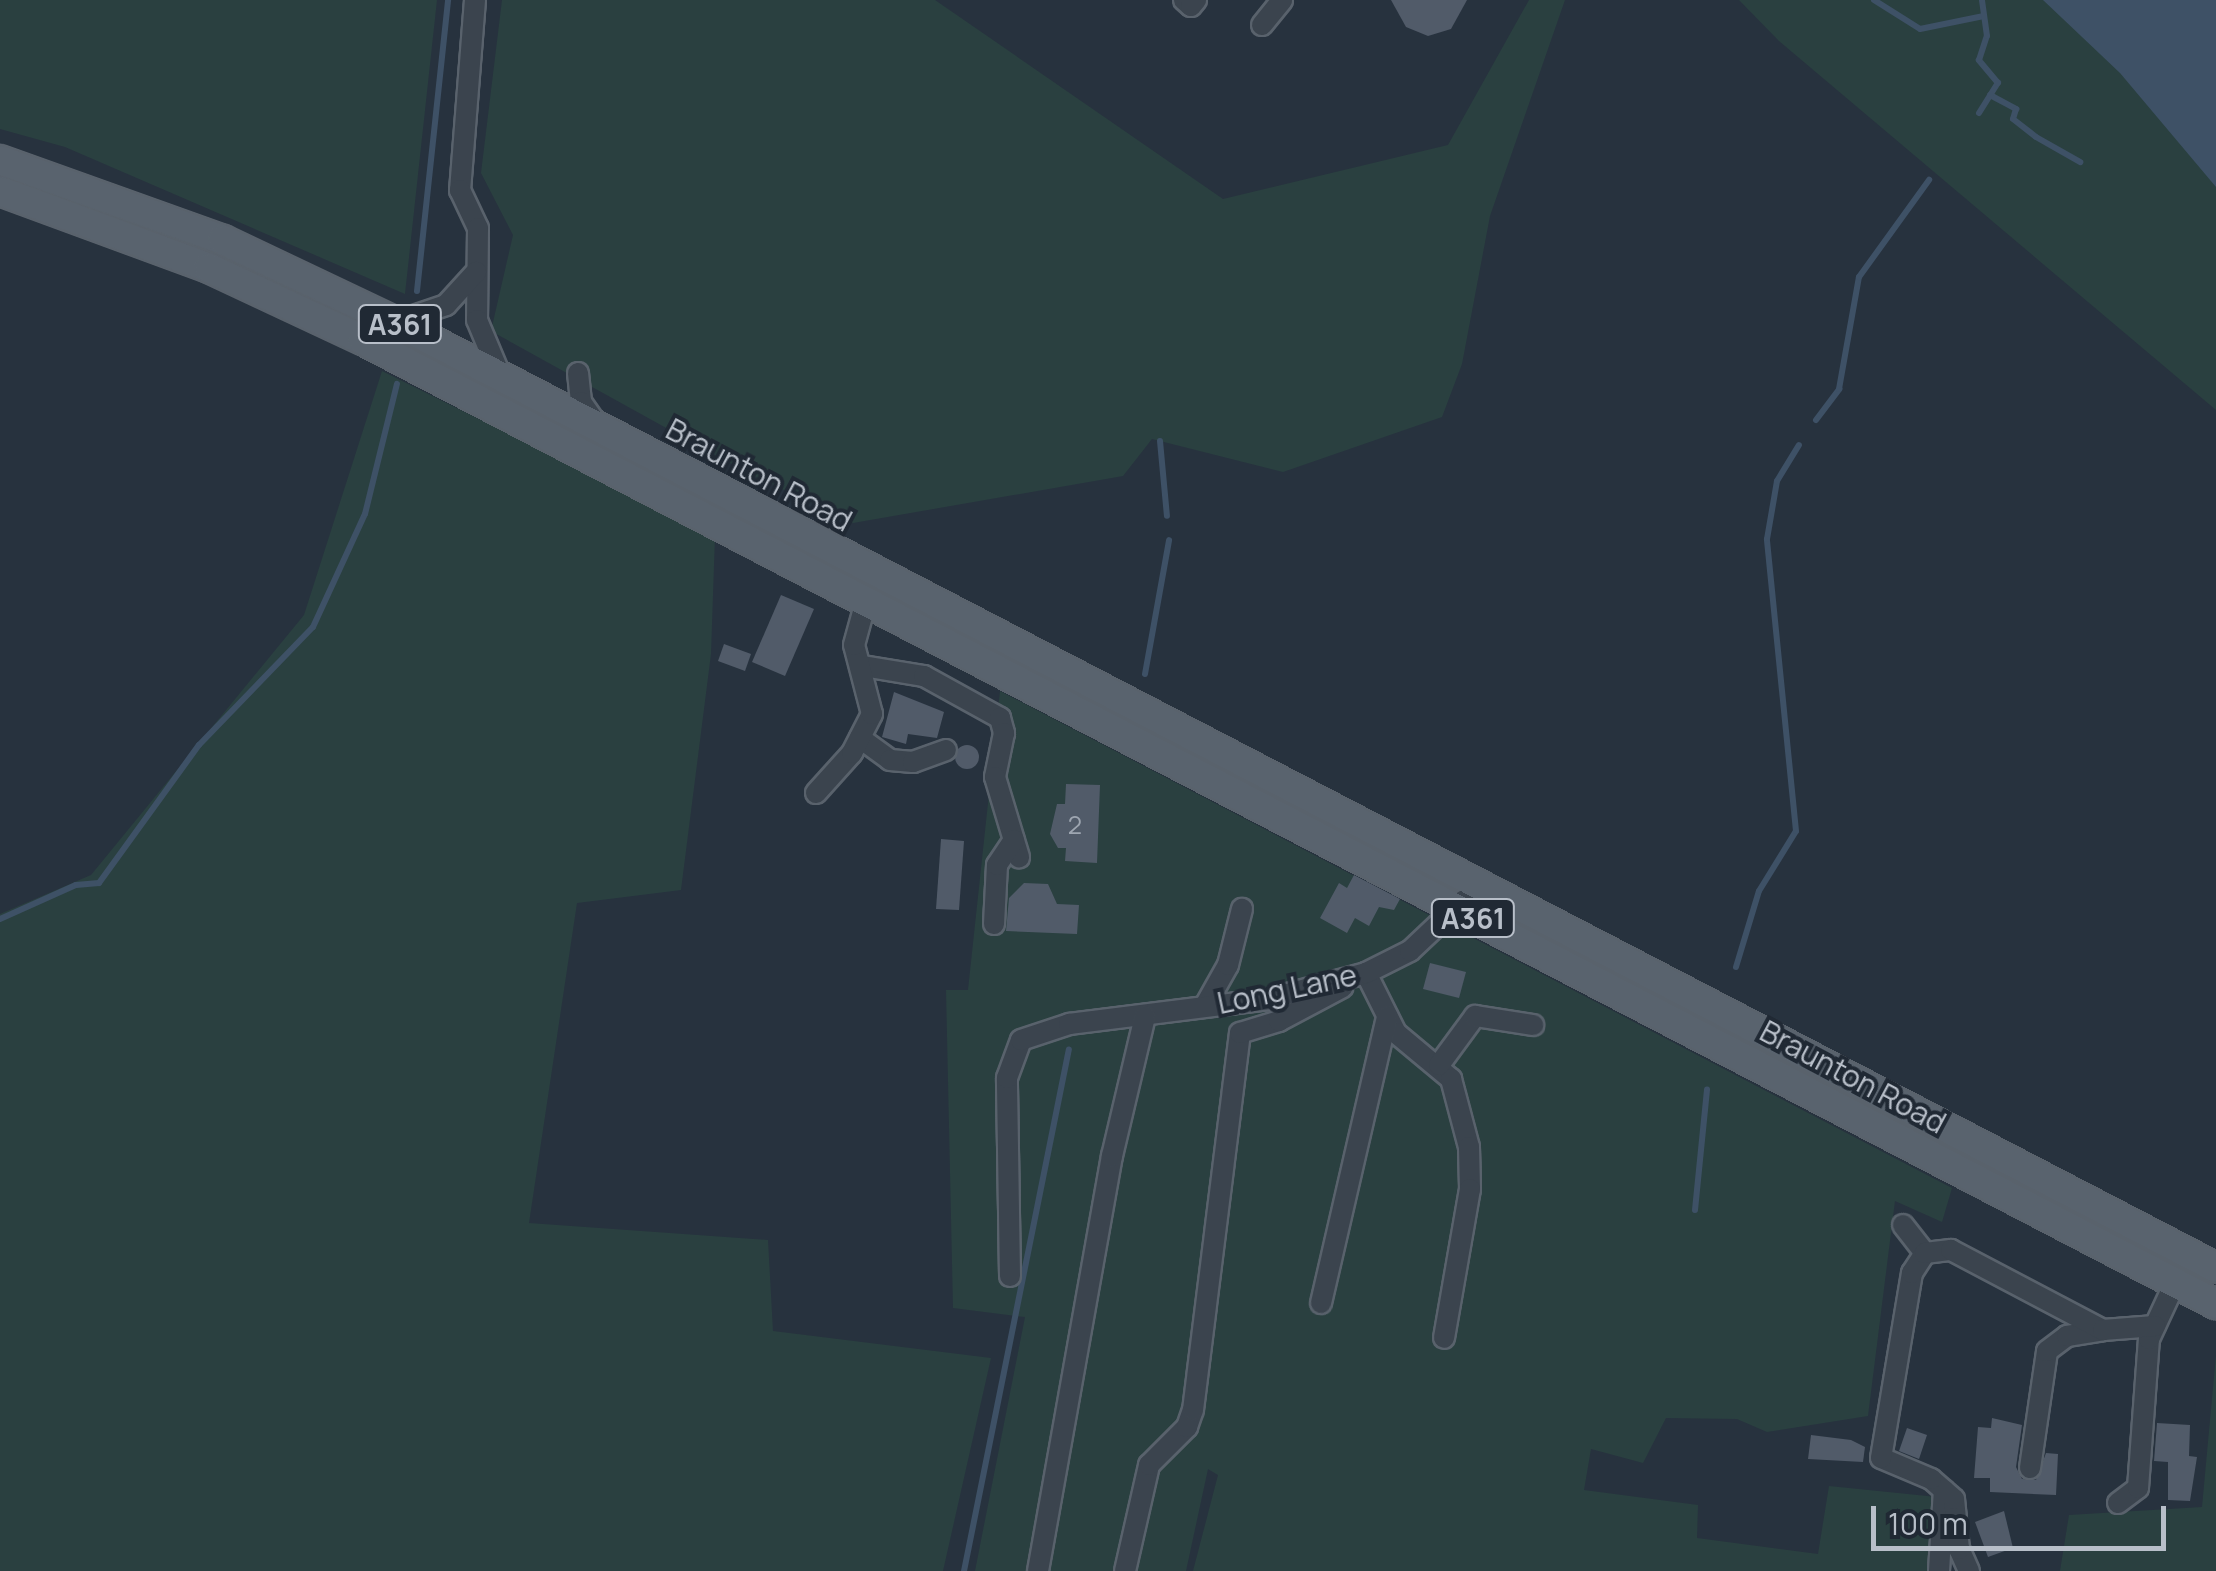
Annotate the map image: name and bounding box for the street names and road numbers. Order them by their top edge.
road number: A361 [358,301,442,347]
street label: Braunton Road [660,411,858,539]
road number: A361 [1430,895,1516,941]
street label: Long Lane [1214,957,1360,1021]
street label: Braunton Road [1754,1013,1952,1141]

